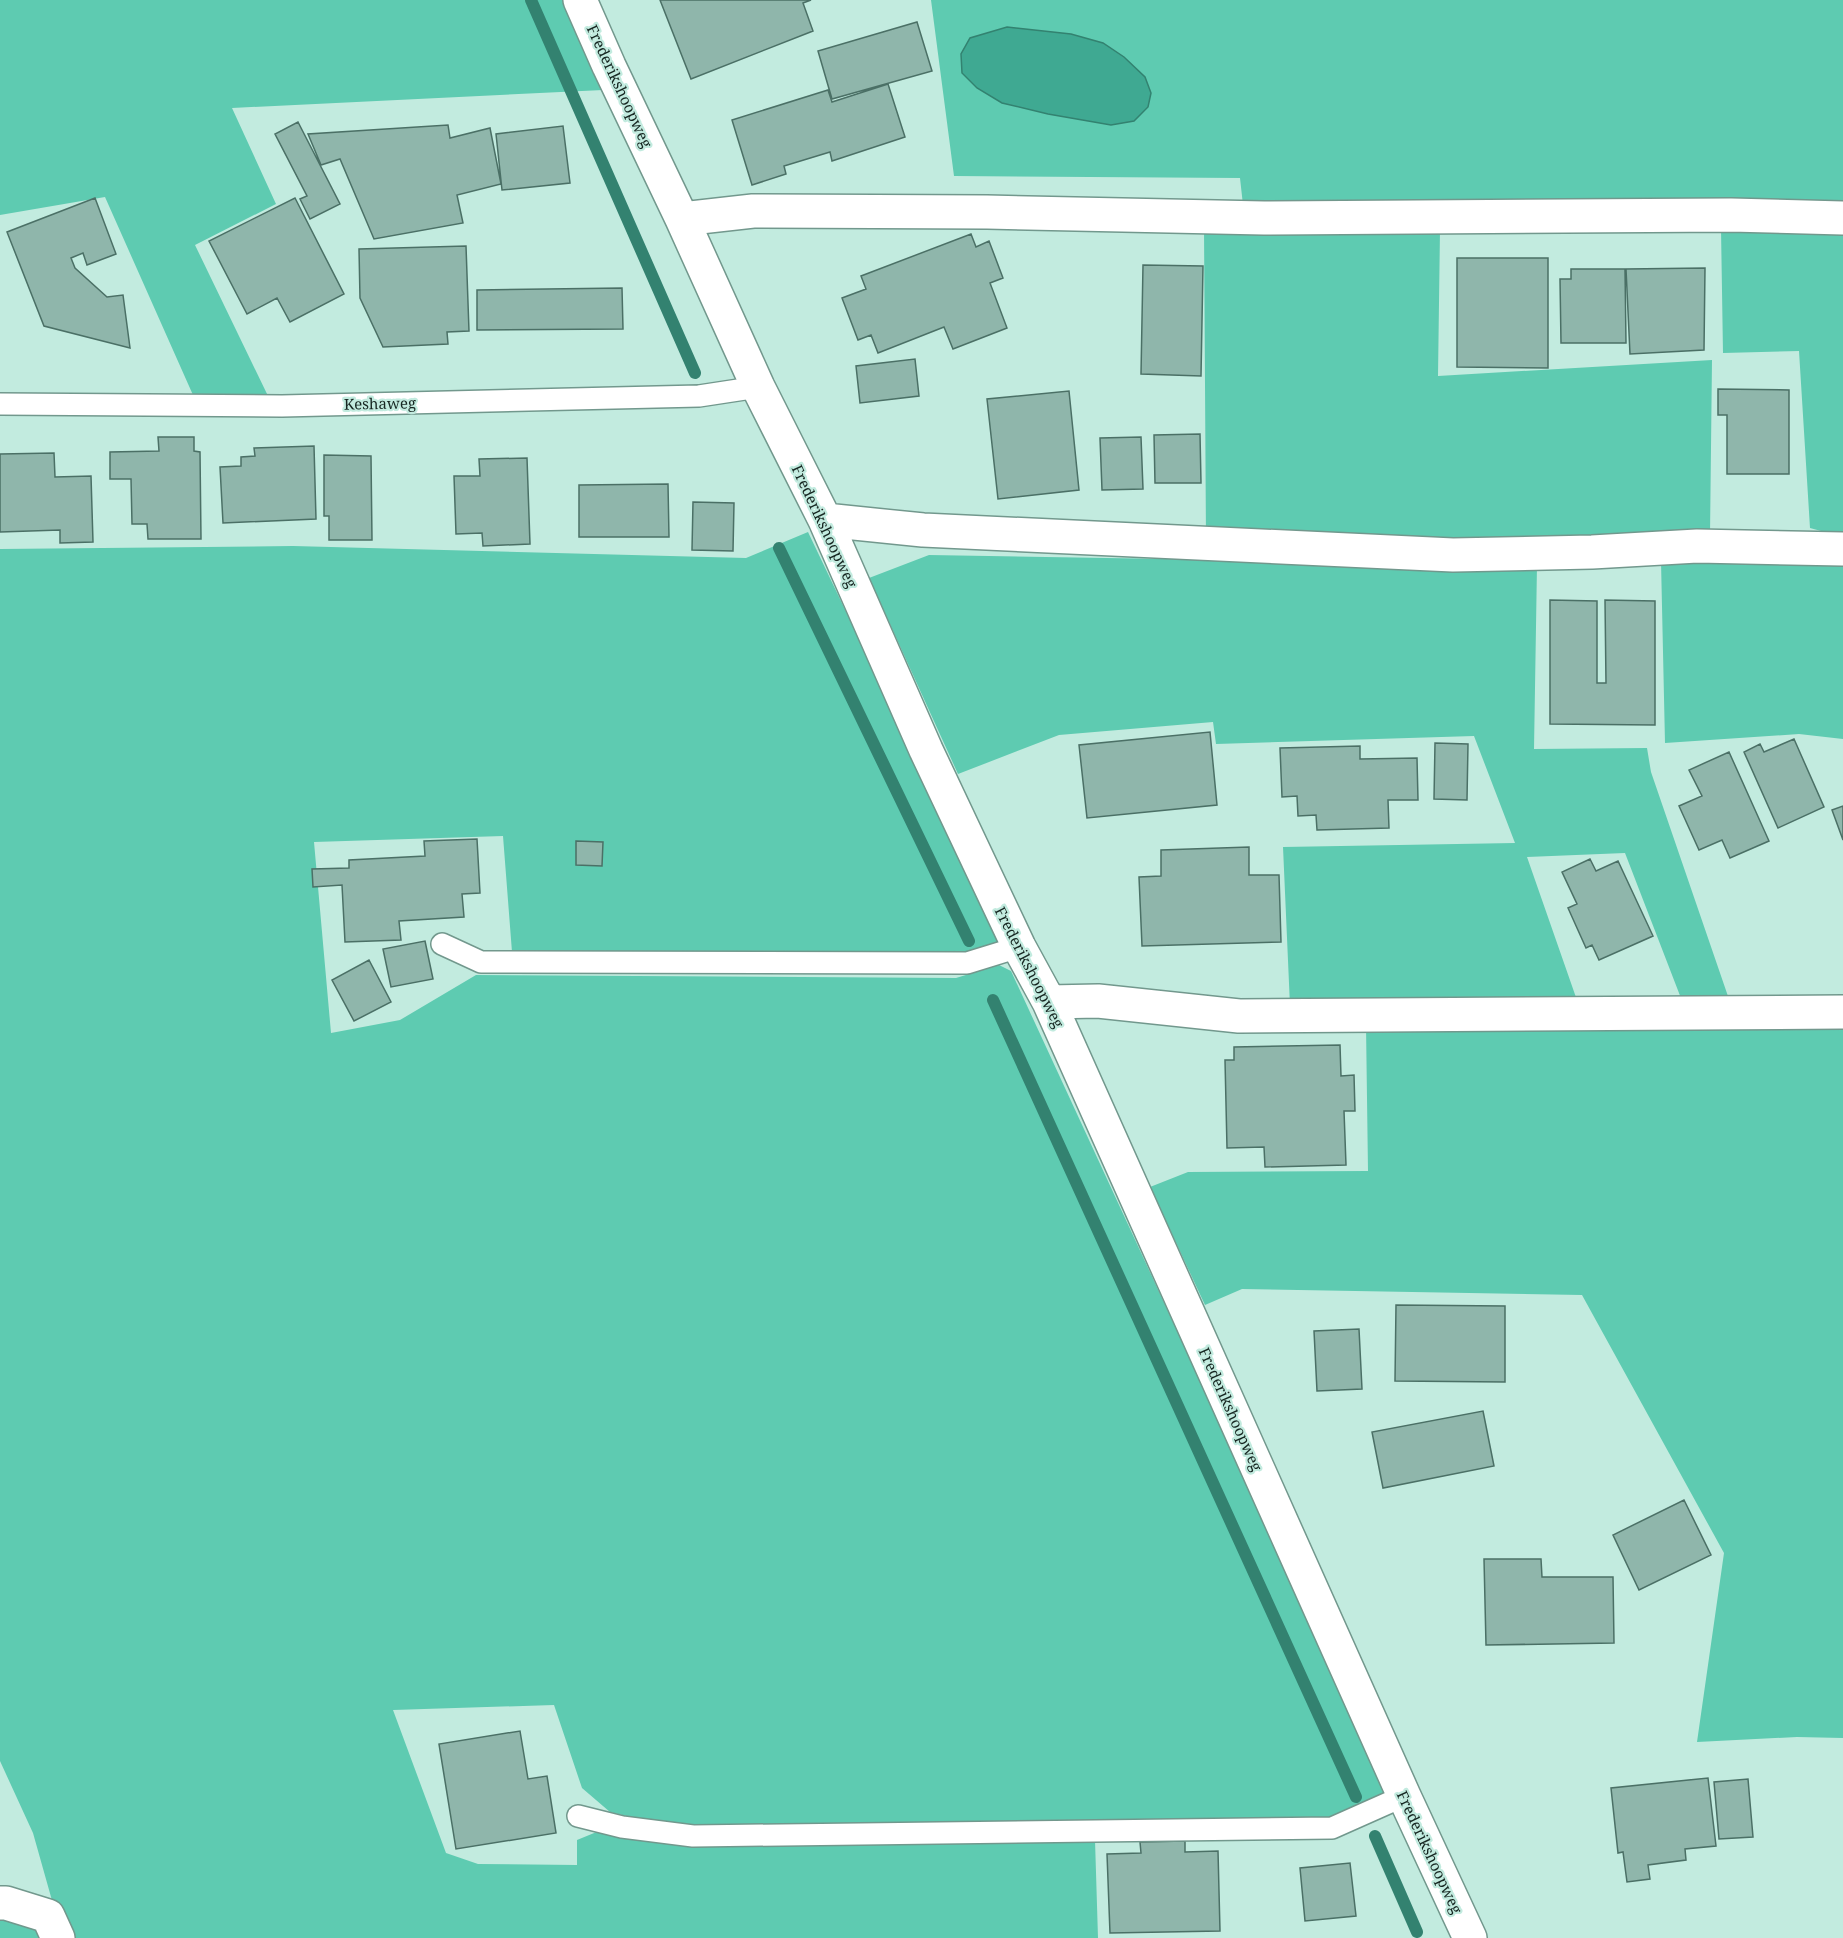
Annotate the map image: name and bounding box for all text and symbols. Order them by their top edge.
street label: Frederikshoopweg [583,21,657,151]
street label: Keshaweg [344,392,416,414]
street label: Frederikshoopweg [788,461,862,591]
street label: Frederikshoopweg [991,903,1069,1031]
street label: Frederikshoopweg [1195,1344,1267,1474]
street label: Frederikshoopweg [1393,1787,1467,1917]

